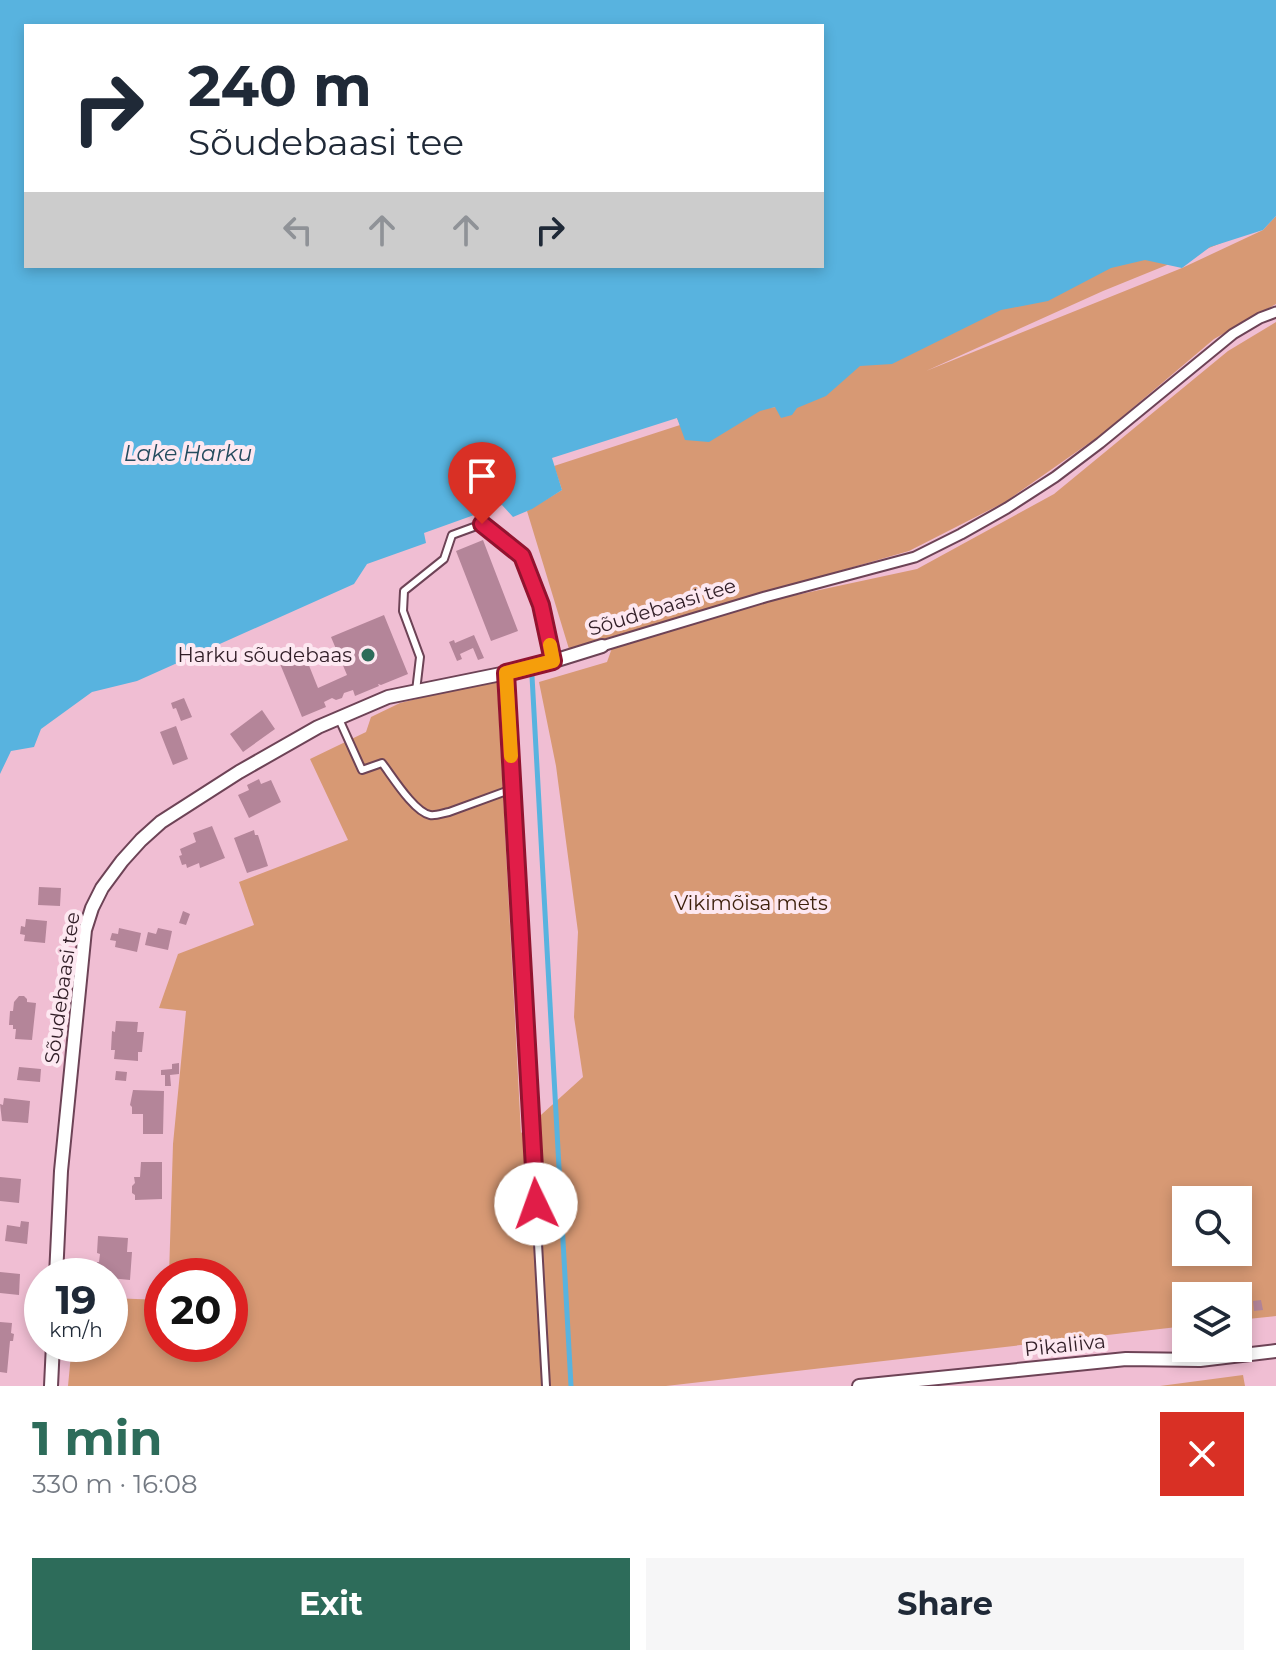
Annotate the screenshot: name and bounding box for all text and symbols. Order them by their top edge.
text: 240 m [188,52,372,120]
icon: right [56,56,160,160]
text: Sõudebaasi tee [188,120,464,164]
icon: left [276,208,320,252]
icon: ahead [360,208,404,252]
icon: ahead [444,208,488,252]
icon: right [528,208,572,252]
water label: Lake Harku [124,440,252,467]
pin [448,442,516,524]
icon: arrive [460,454,504,498]
street label: Sõudebaasi tee [585,573,739,641]
place label: Harku sõudebaas [177,643,352,667]
marker: Harku sõudebaas [359,646,377,664]
park label: Vikimõisa mets [674,891,828,915]
street label: Sõudebaasi tee [39,910,85,1066]
position arrow [494,1162,578,1246]
map controls [1172,1186,1252,1362]
button: search [1172,1186,1252,1266]
speed limit sign: 20 [144,1258,248,1362]
text: 19 [55,1275,97,1324]
button: layers [1172,1282,1252,1362]
text: km/h [49,1318,103,1342]
street label: Pikaliiva [1023,1329,1107,1361]
text: 1 min [32,1409,162,1467]
button: close [1160,1412,1244,1496]
text: 330 m · 16:08 [32,1468,198,1500]
button: Exit [32,1558,630,1650]
button: Share [646,1558,1244,1650]

